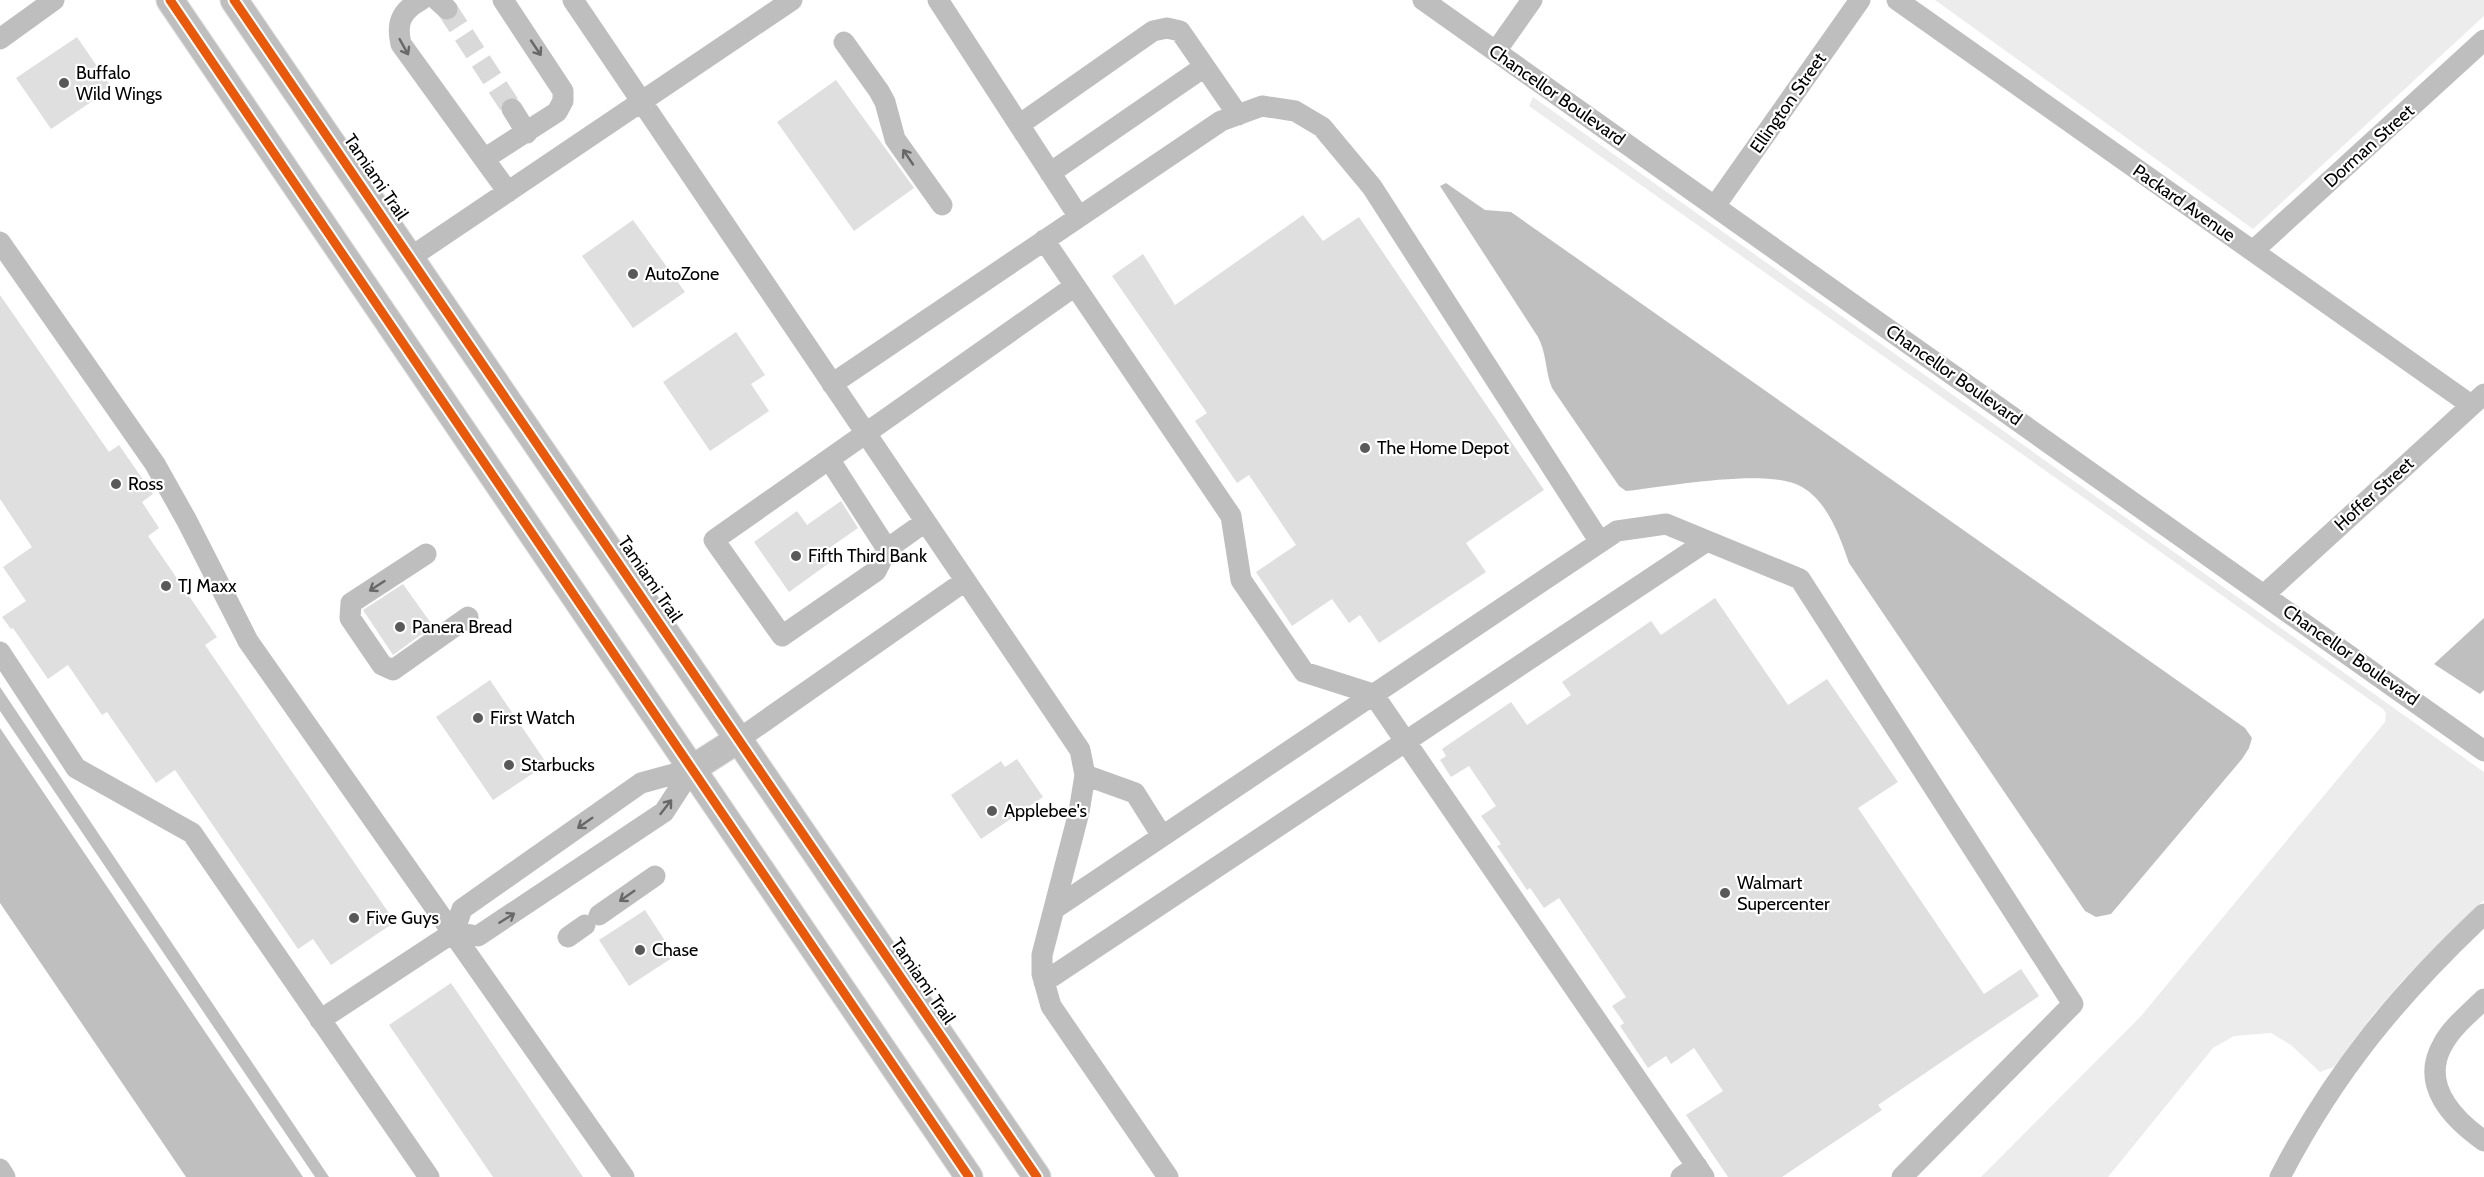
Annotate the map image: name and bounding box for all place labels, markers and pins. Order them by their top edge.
place label: Buffalo Wild Wings [76,62,162,105]
marker: Buffalo Wild Wings [57,76,71,90]
place label: AutoZone [645,263,719,285]
marker: AutoZone [626,267,640,281]
place label: The Home Depot [1377,437,1509,459]
marker: The Home Depot [1358,441,1372,455]
place label: Ross [128,473,163,495]
marker: Ross [109,477,123,491]
place label: Fifth Third Bank [808,545,928,567]
marker: Fifth Third Bank [789,549,803,563]
place label: TJ Maxx [178,575,237,597]
marker: TJ Maxx [159,579,173,593]
place label: Panera Bread [412,616,512,638]
marker: Panera Bread [393,620,407,634]
place label: First Watch [490,707,575,729]
marker: First Watch [471,711,485,725]
place label: Starbucks [521,754,595,776]
marker: Starbucks [502,758,516,772]
place label: Applebee's [1004,800,1087,822]
marker: Applebee's [985,804,999,818]
place label: Walmart Supercenter [1737,872,1830,915]
marker: Walmart Supercenter [1718,886,1732,900]
place label: Five Guys [366,907,439,929]
marker: Five Guys [347,911,361,925]
place label: Chase [652,939,698,961]
marker: Chase [633,943,647,957]

